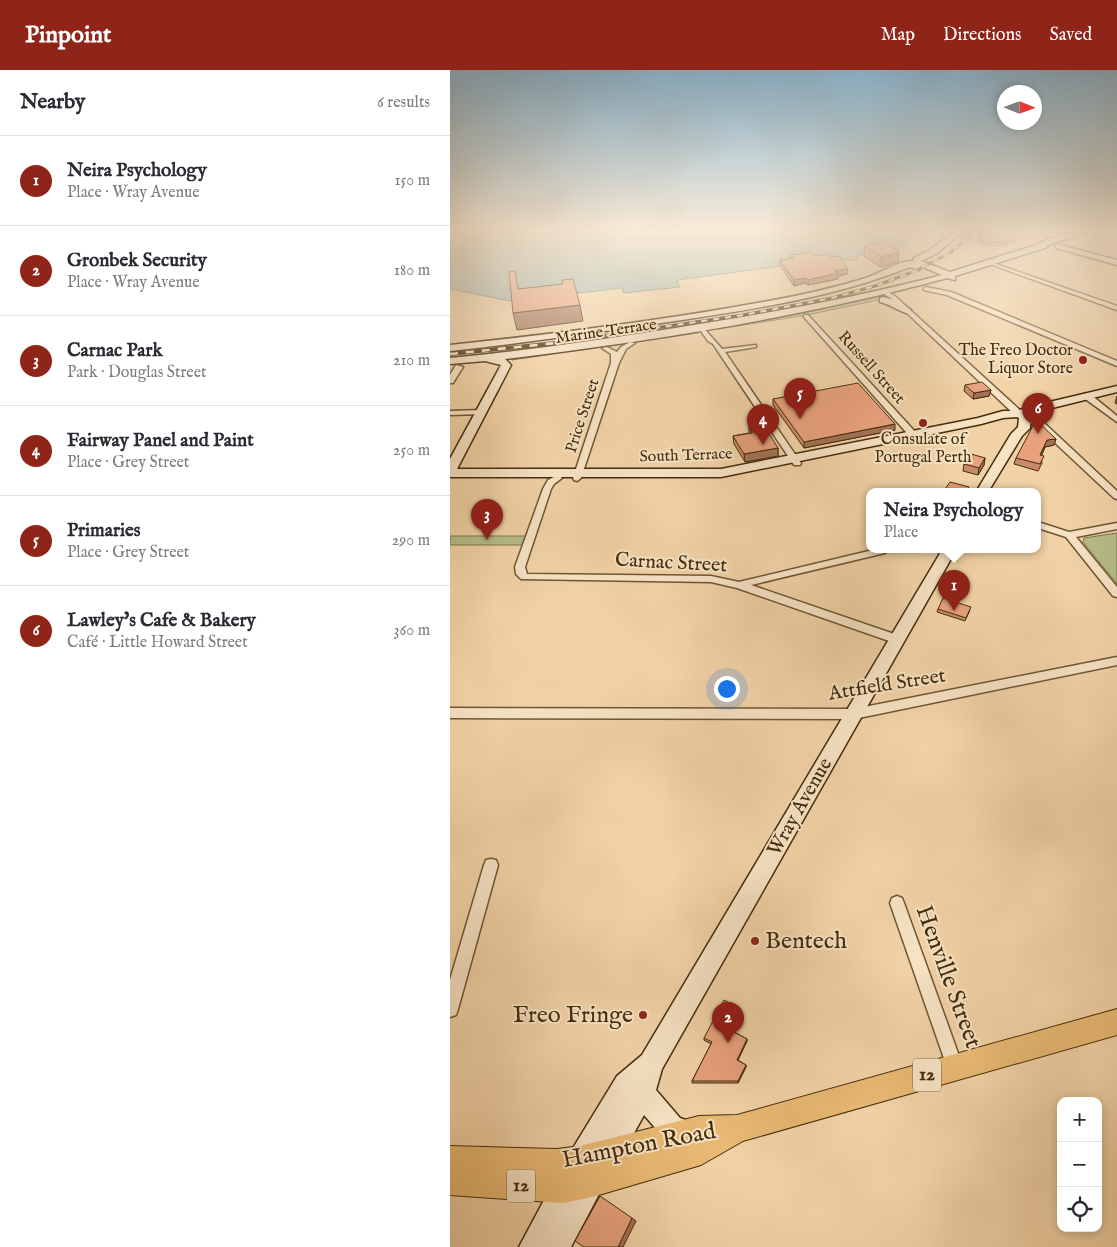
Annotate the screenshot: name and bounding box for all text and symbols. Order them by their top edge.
text: Pinpoint [25,20,111,51]
text: Map [881,24,915,47]
text: Directions [943,24,1021,47]
text: Saved [1049,24,1092,47]
north arrow [997,85,1042,130]
text: Nearby [20,89,85,116]
text: 6 results [377,93,430,113]
text: Neira Psychology [67,159,207,183]
text: 1 [33,171,39,191]
text: 150 m [395,171,430,191]
text: Place · Wray Avenue [67,183,200,203]
text: Gronbek Security [67,249,207,273]
text: 2 [32,261,40,281]
text: 180 m [394,261,430,281]
text: Place · Wray Avenue [67,273,200,293]
street label: Marine Terrace [554,315,658,349]
street label: Russell Street [833,327,909,409]
text: Carnac Park [67,339,163,363]
place label: The Freo Doctor Liquor Store [958,341,1073,379]
text: 3 [33,351,39,371]
text: 210 m [393,351,430,371]
marker: The Freo Doctor Liquor Store [1077,354,1089,366]
text: Park · Douglas Street [67,363,207,383]
street label: Price Street [562,376,605,456]
pin: 5 [784,378,816,419]
pin: 6 [1022,393,1054,434]
pin: 4 [747,404,779,445]
marker: Consulate of Portugal Perth [917,417,929,429]
text: Fairway Panel and Paint [67,429,254,453]
place label: Consulate of Portugal Perth [875,430,972,468]
text: 4 [32,441,40,461]
text: 250 m [393,441,430,461]
street label: South Terrace [639,444,733,468]
text: Place · Grey Street [67,453,189,473]
popup [866,488,1041,553]
pin: 3 [471,499,503,540]
text: Neira Psychology [884,499,1023,523]
text: Primaries [67,519,140,543]
text: Place [884,523,918,543]
text: 5 [33,531,39,551]
text: 290 m [392,531,430,551]
text: Place · Grey Street [67,543,189,563]
street label: Carnac Street [614,548,728,578]
pin: 1 [938,570,970,611]
text: Lawley's Cafe & Bakery [67,609,256,633]
text: 6 [33,621,39,641]
text: 360 m [394,621,430,641]
text: Café · Little Howard Street [67,633,248,653]
street label: Attfield Street [826,663,947,707]
your location [714,676,740,702]
street label: Wray Avenue [762,753,838,861]
street label: Henville Street [908,901,988,1053]
place label: Bentech [765,926,847,957]
marker: Bentech [749,935,761,947]
place label: Freo Fringe [513,1000,633,1031]
pin: 2 [712,1002,744,1043]
marker: Freo Fringe [637,1009,649,1021]
road number: 12 [913,1058,941,1092]
map controls [1057,1097,1102,1232]
button: + [1057,1097,1102,1142]
street label: Hampton Road [560,1116,719,1176]
button: − [1057,1142,1102,1187]
road number: 12 [507,1170,535,1202]
button: locate [1057,1187,1102,1232]

